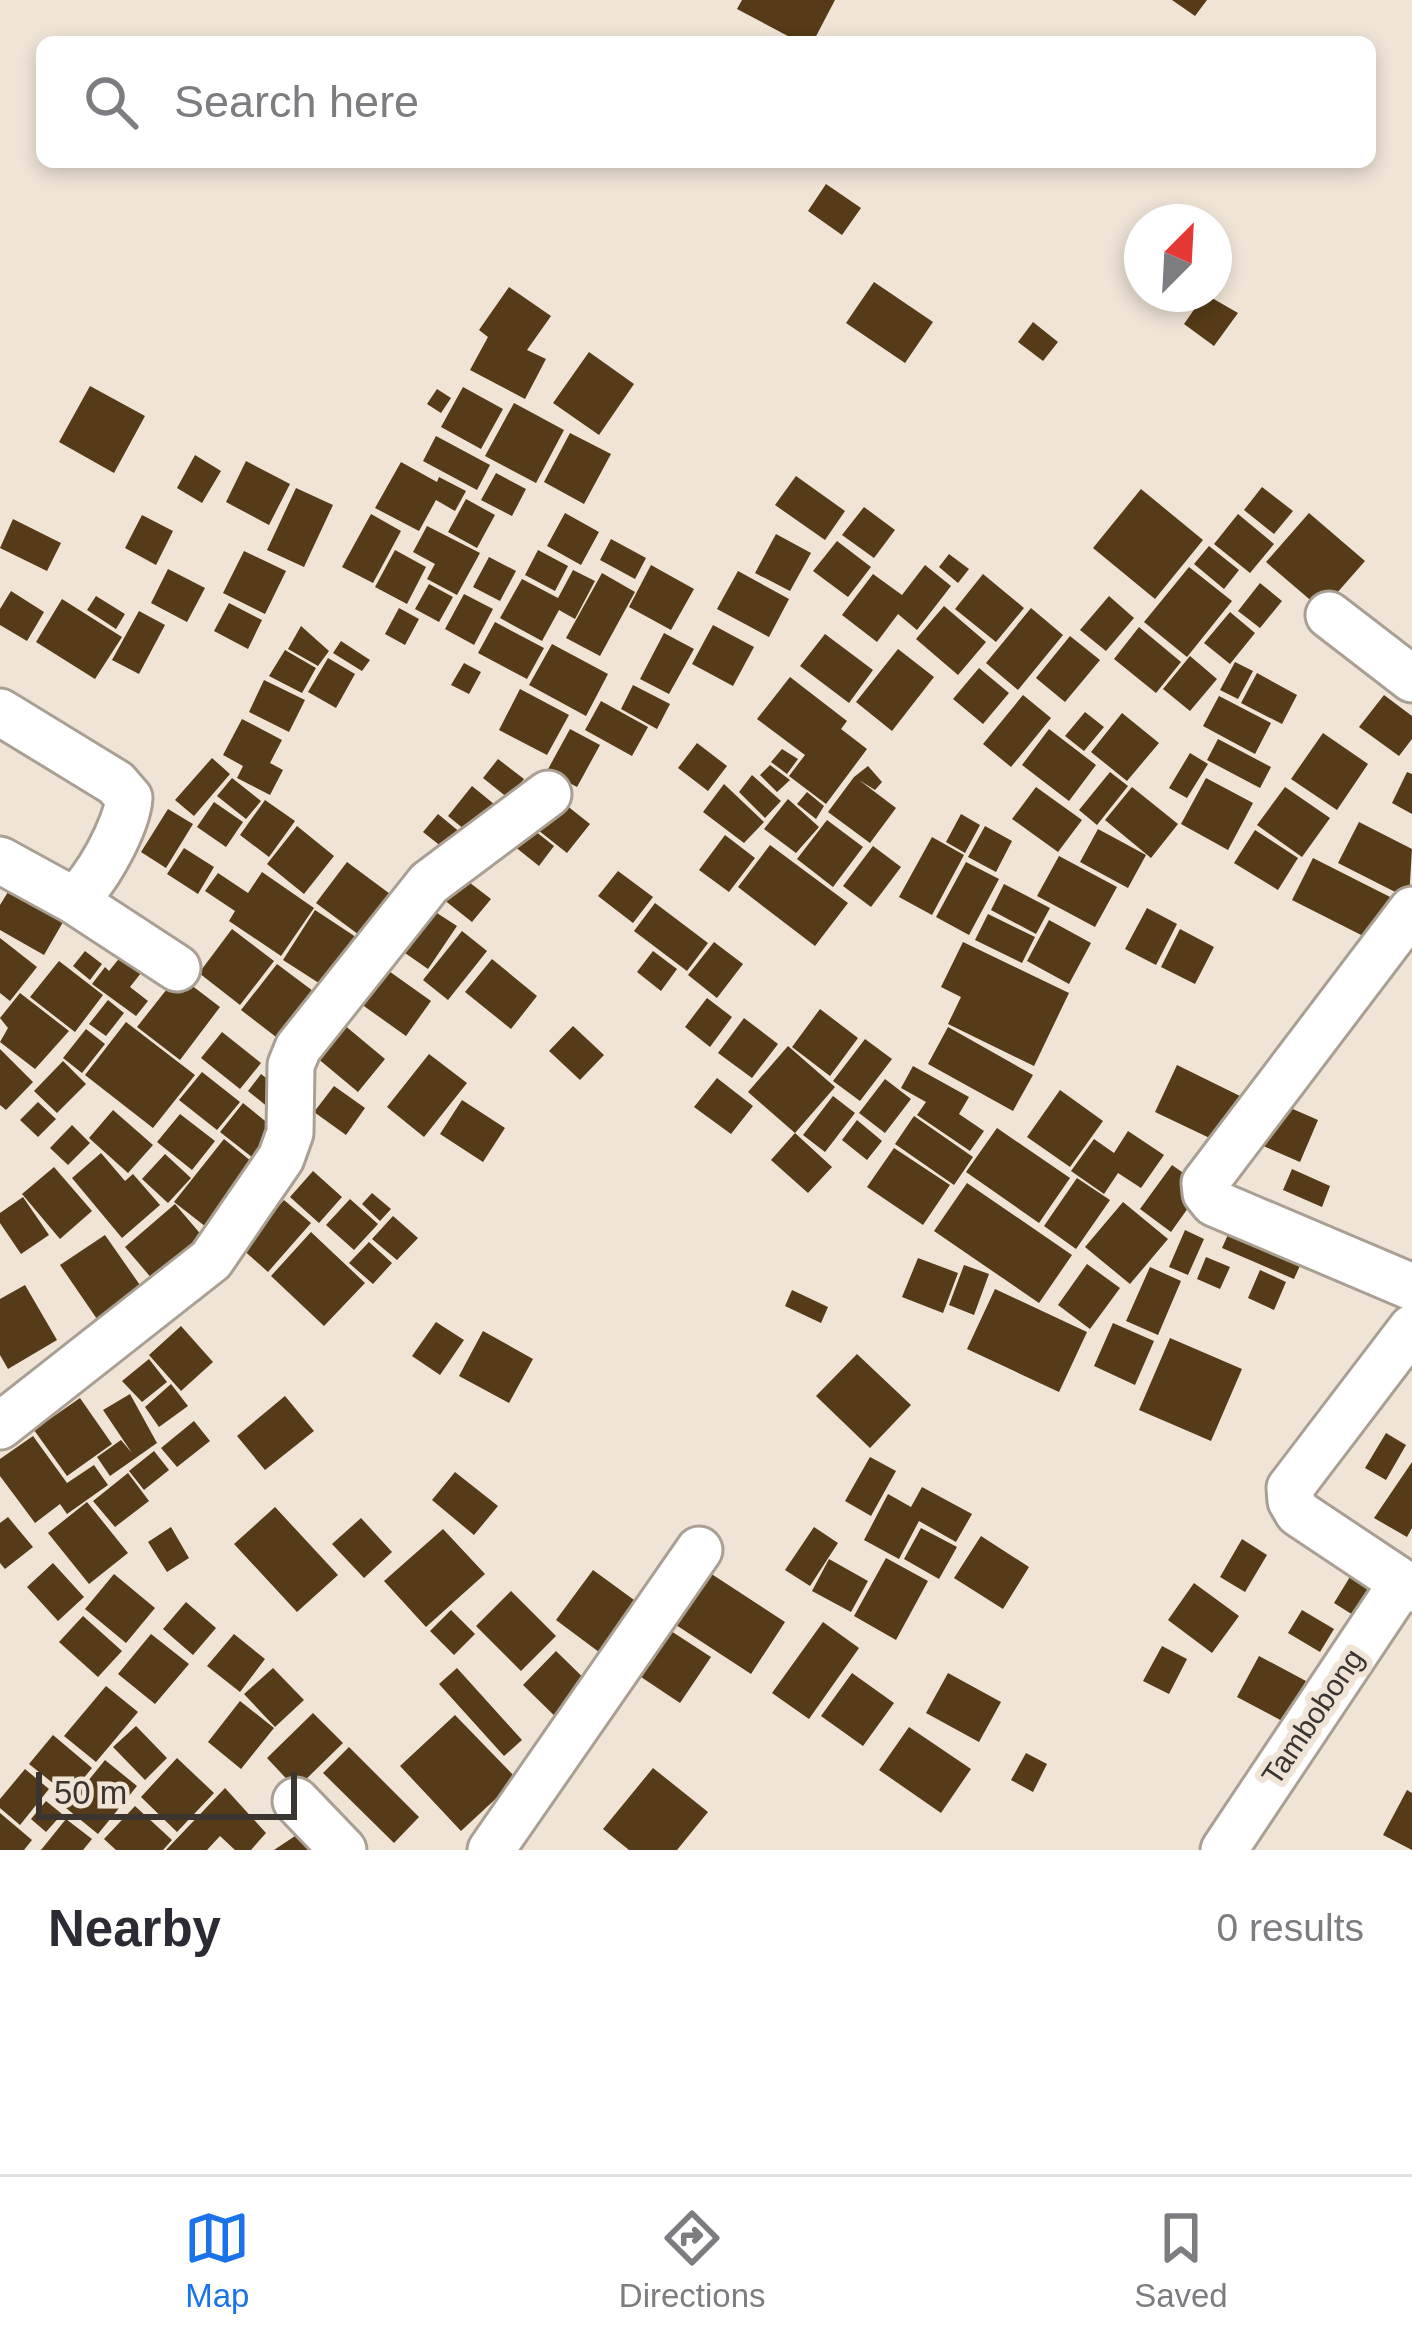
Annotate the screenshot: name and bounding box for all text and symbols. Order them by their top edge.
search box [36,36,1376,168]
icon: search [78,69,144,135]
text: Search here [174,76,419,127]
north arrow [1124,204,1232,312]
street label: Tambobong [1255,1642,1370,1791]
scale bar [36,1766,297,1819]
text: 50 m [54,1774,127,1811]
text: Nearby [48,1900,221,1957]
text: 0 results [1217,1906,1364,1949]
tab: Map [184,2205,250,2315]
tab: Directions [619,2205,766,2315]
tab: Saved [1134,2205,1228,2315]

